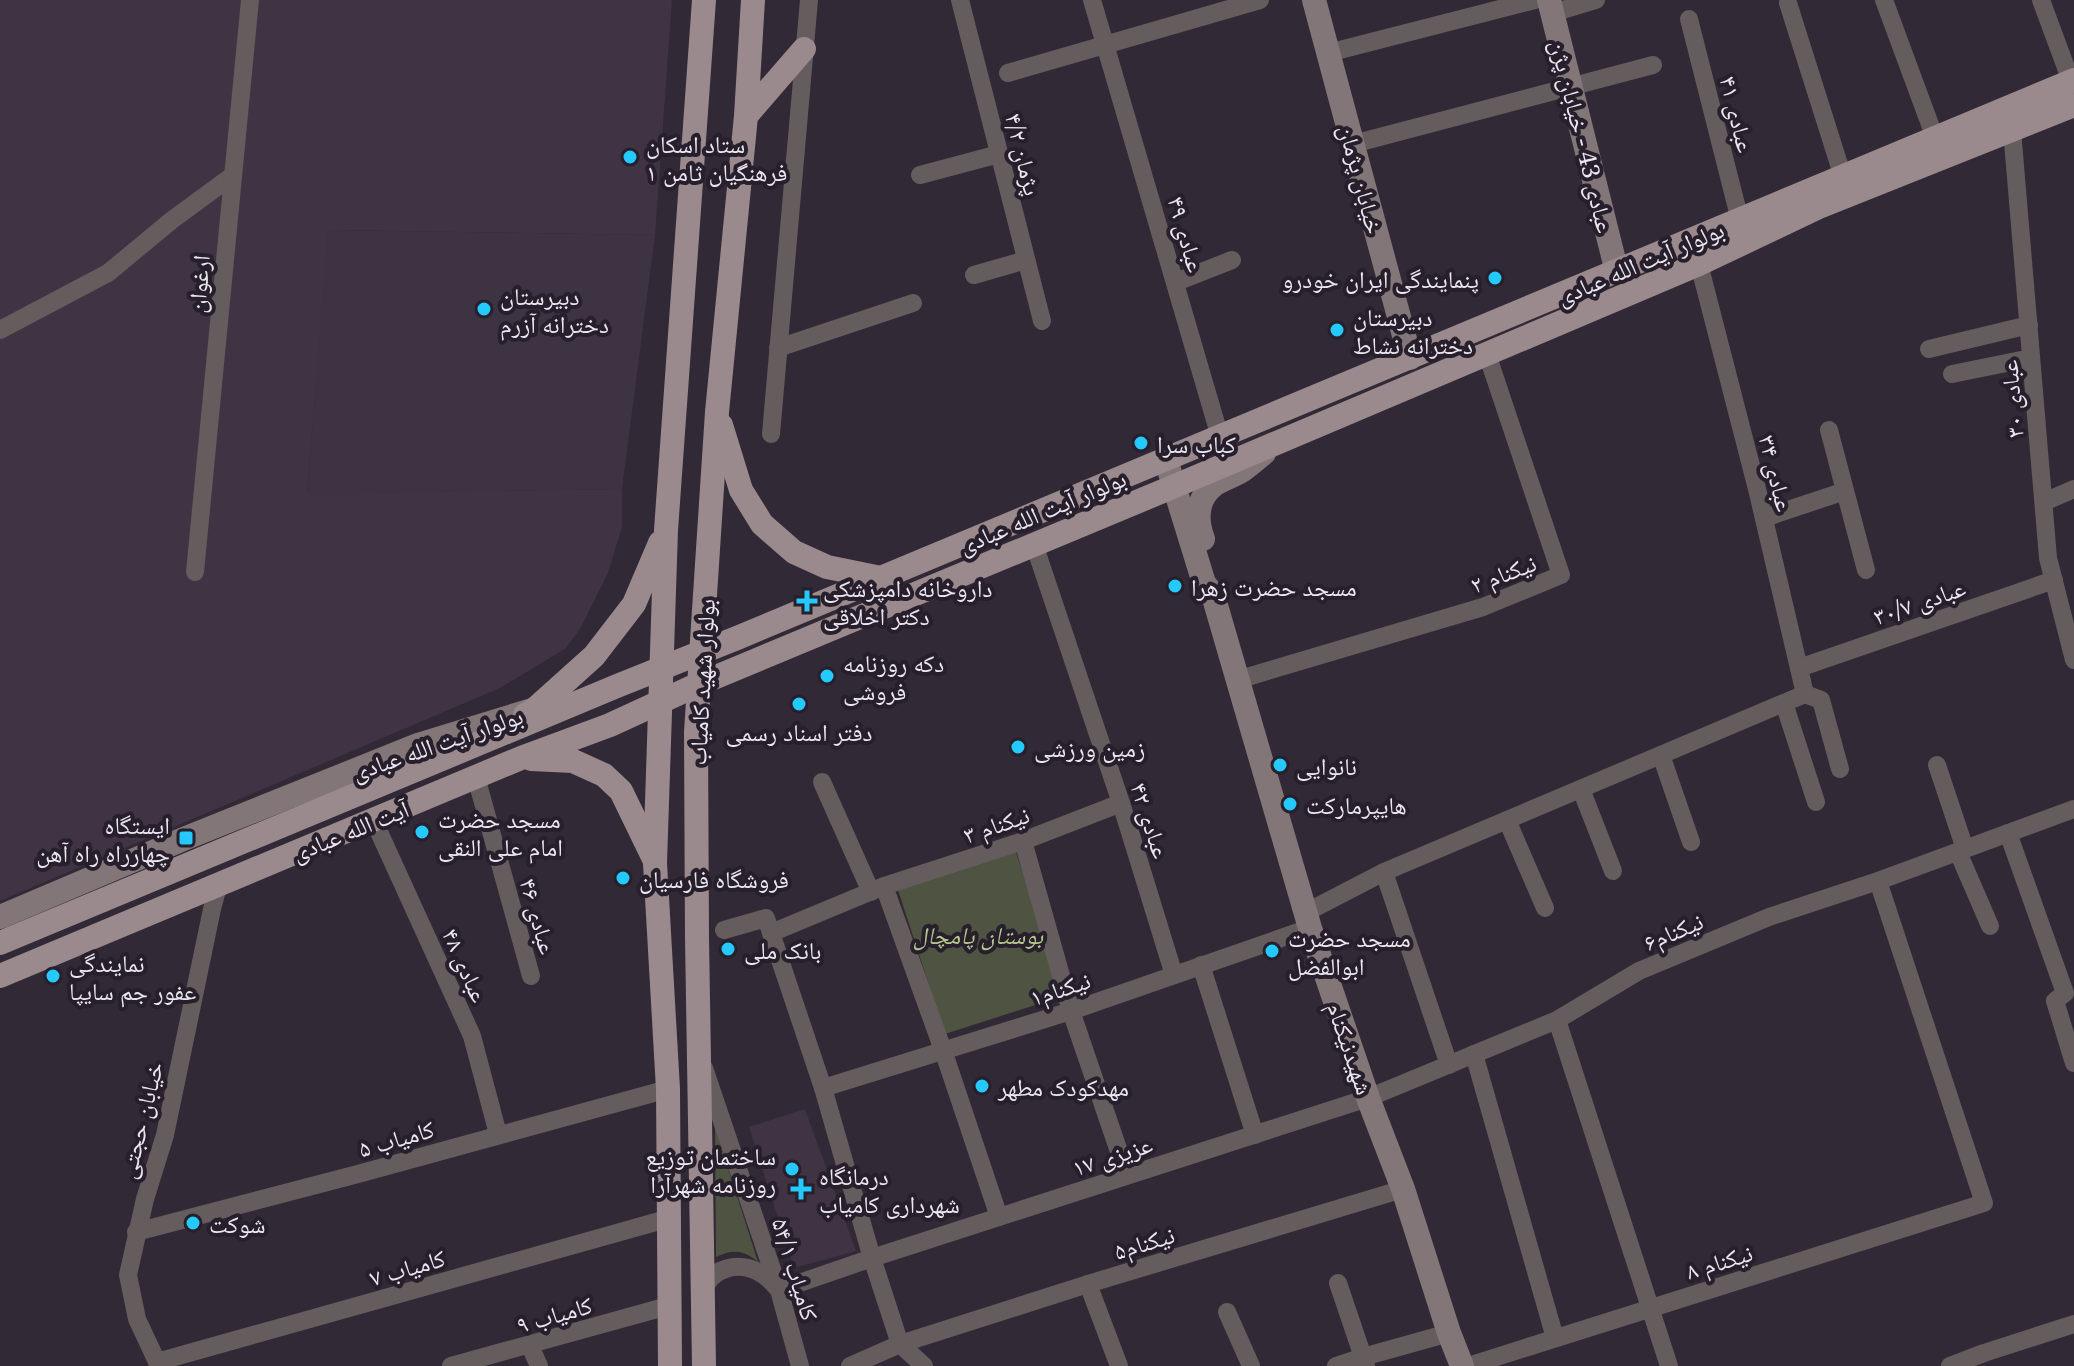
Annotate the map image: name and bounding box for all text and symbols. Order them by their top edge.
street label: عبادی 43 - خیابان پژن [1543,36,1623,236]
street label: عبادی ۴۱ [1713,72,1763,156]
street label: پژمان ۴/۲ [998,109,1050,199]
street label: خیابان پژمان [1332,121,1392,237]
place label: ستاد اسکان فرهنگیان ثامن ۱ [646,127,787,188]
marker: ستاد اسکان فرهنگیان ثامن ۱ [621,148,639,166]
street label: عبادی ۴۹ [1160,192,1214,276]
street label: بولوار آیت الله عبادی [1551,212,1729,312]
street label: ارغوان [179,254,217,314]
place label: پنمایندگی ایران خودرو [1282,262,1479,295]
marker: پنمایندگی ایران خودرو [1486,269,1504,287]
place label: دبیرستان دخترانه آزرم [500,279,609,341]
marker: دبیرستان دخترانه آزرم [475,300,493,318]
place label: دبیرستان دخترانه نشاط [1353,300,1473,361]
marker: دبیرستان دخترانه نشاط [1328,321,1346,339]
street label: عبادی ۳۰ [1991,359,2031,439]
place label: کباب سرا [1157,427,1236,460]
street label: عبادی ۳۴ [1752,431,1802,515]
marker: کباب سرا [1132,434,1150,452]
street label: بولوار آیت الله عبادی [953,461,1131,561]
street label: نیکنام ۲ [1465,545,1541,602]
place label: مسجد حضرت زهرا [1191,570,1357,603]
street label: عبادی ۳۰/۷ [1868,570,1970,632]
place label: داروخانه دامپزشکی دکتر اخلاقی [823,571,992,632]
marker: مسجد حضرت زهرا [1166,577,1184,595]
marker: داروخانه دامپزشکی دکتر اخلاقی [798,592,816,610]
street label: بولوار شهید کامیاب [680,598,722,766]
place label: دکه روزنامه فروشی [843,646,944,707]
marker: دکه روزنامه فروشی [818,667,836,685]
marker: دفتر اسناد رسمی [790,695,808,713]
street label: بولوار آیت الله عبادی [347,698,527,788]
place label: دفتر اسناد رسمی [726,715,872,748]
place label: زمین ورزشی [1034,731,1145,764]
marker: زمین ورزشی [1009,738,1027,756]
place label: نانوایی [1296,749,1357,782]
marker: نانوایی [1271,756,1289,774]
street label: عبادی ۴۲ [1123,778,1179,862]
place label: هایپرمارکت [1306,788,1407,821]
street label: آیت الله عبادی [287,791,414,868]
marker: هایپرمارکت [1281,795,1299,813]
street label: نیکنام ۳ [958,797,1034,852]
place label: مسجد حضرت امام علی النقی [438,802,563,864]
place label: ایستگاه چهارراه راه آهن [36,808,170,869]
marker: مسجد حضرت امام علی النقی [413,823,431,841]
marker: ایستگاه چهارراه راه آهن [177,829,195,847]
place label: فروشگاه فارسیان [639,862,789,895]
marker: فروشگاه فارسیان [614,869,632,887]
street label: عبادی ۴۶ [512,874,566,958]
street label: نیکنام۶ [1638,904,1708,959]
park label: بوستان پامچال [913,918,1044,951]
place label: مسجد حضرت ابوالفضل [1288,921,1411,982]
street label: عبادی ۴۸ [435,923,497,1007]
place label: بانک ملی [744,933,821,966]
marker: بانک ملی [719,940,737,958]
marker: مسجد حضرت ابوالفضل [1263,942,1281,960]
place label: نمایندگی عفور جم سایپا [69,946,196,1008]
street label: نیکنام۱ [1025,963,1095,1014]
marker: نمایندگی عفور جم سایپا [44,967,62,985]
street label: شهیدنیکنام [1319,997,1382,1099]
street label: خیابان حجتی [110,1058,170,1182]
place label: مهدکودک مطهر [997,1070,1129,1103]
marker: مهدکودک مطهر [973,1077,991,1095]
street label: کامیاب ۵ [354,1111,438,1165]
street label: عزیزی ۱۷ [1068,1127,1156,1183]
place label: ساختمان توزیع روزنامه شهرآرا [646,1139,776,1200]
place label: درمانگاه شهرداری کامیاب [819,1159,960,1220]
marker: ساختمان توزیع روزنامه شهرآرا [783,1160,801,1178]
marker: درمانگاه شهرداری کامیاب [790,1178,812,1200]
place label: شوكت [209,1207,266,1240]
marker: شوكت [184,1214,202,1232]
street label: کامیاب ۵۴/۱ [765,1214,827,1324]
street label: نیکنام۵ [1110,1217,1179,1268]
street label: نیکنام ۸ [1682,1235,1757,1288]
street label: کامیاب ۷ [365,1240,449,1294]
street label: کامیاب ۹ [512,1287,596,1341]

